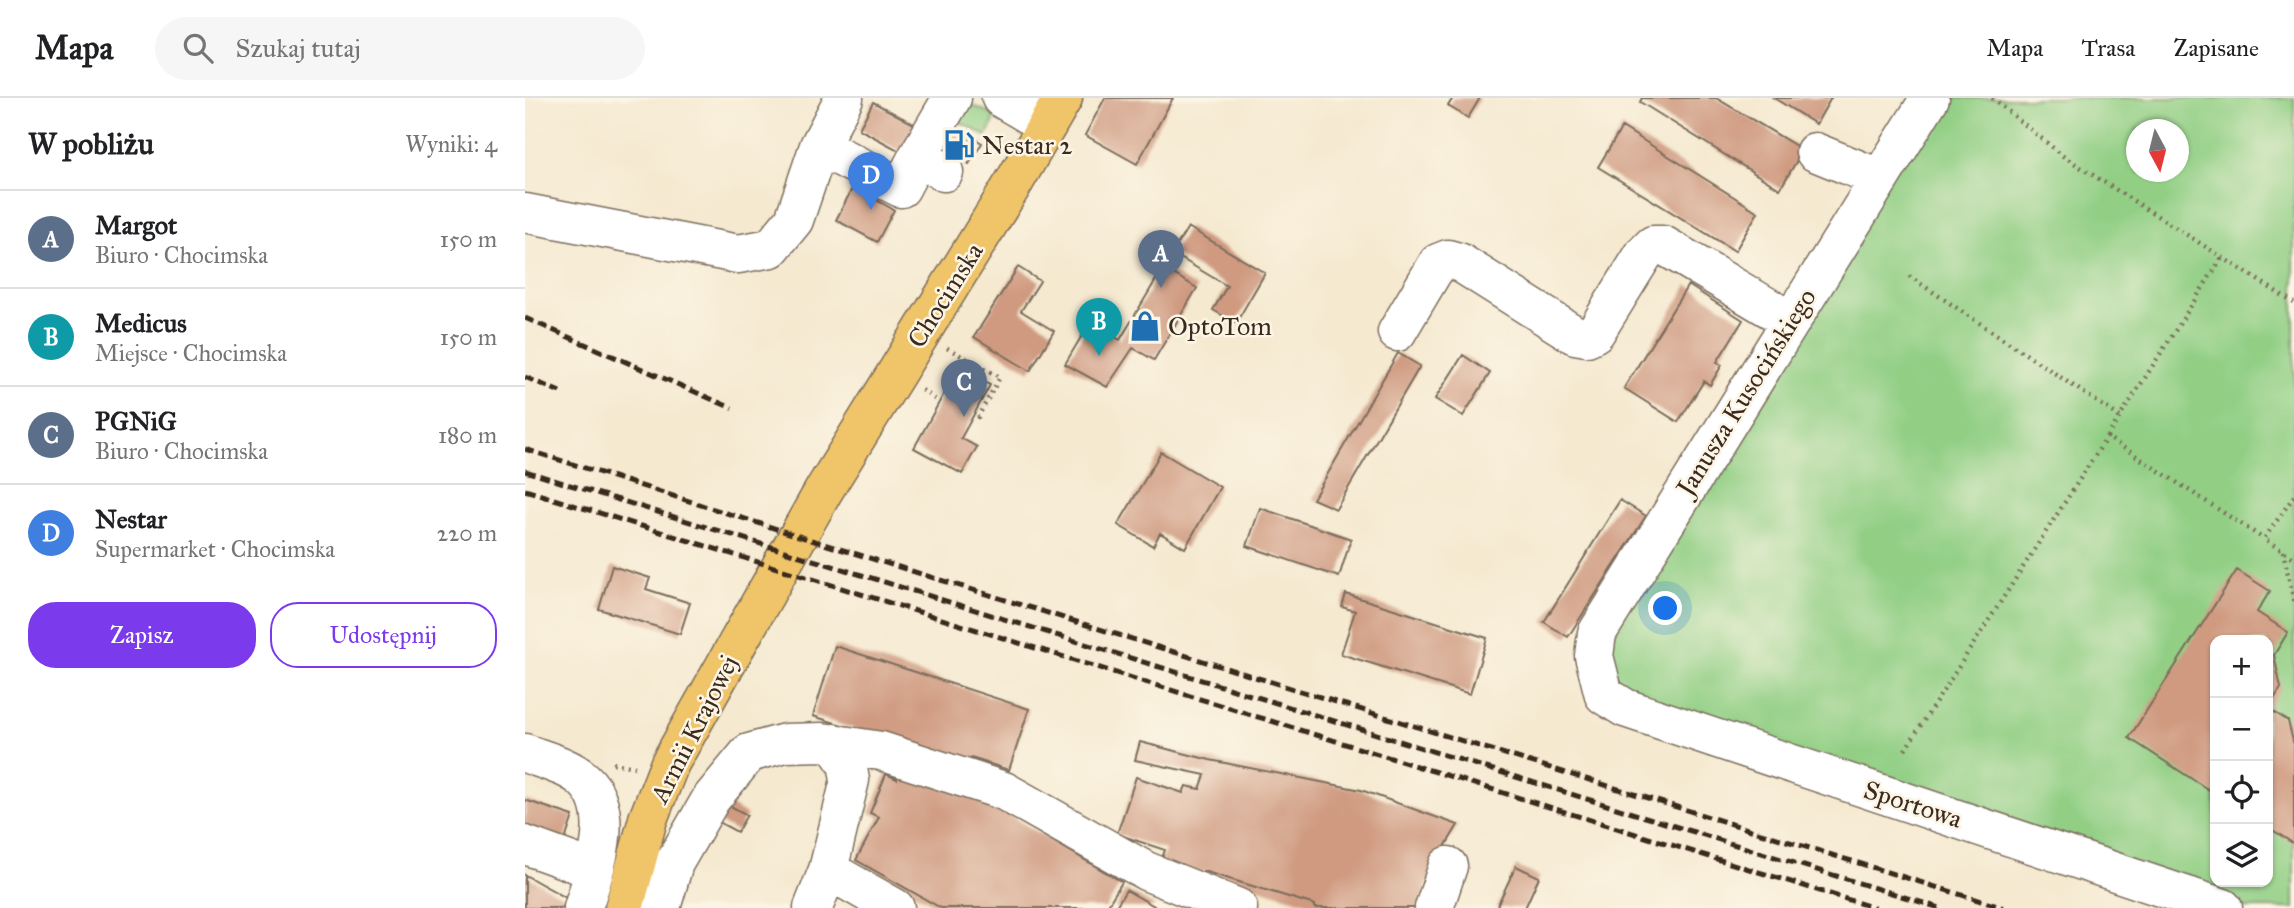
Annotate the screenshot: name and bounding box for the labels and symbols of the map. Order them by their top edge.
north arrow [2126,119,2189,182]
fuel station icon: Nestar 2 [942,128,976,162]
place label: Nestar 2 [982,129,1072,161]
pin: D [848,152,894,210]
pin: A [1138,230,1184,288]
street label: Chocimska [900,237,990,353]
street label: Janusza Kusocińskiego [1668,282,1823,504]
pin: B [1076,298,1122,356]
shop icon: OptoTom [1128,309,1162,343]
place label: OptoTom [1168,310,1272,342]
pin: C [941,359,987,417]
your location [1648,591,1682,625]
street label: Armii Krajowej [643,650,745,809]
street label: Sportowa [1860,773,1966,835]

